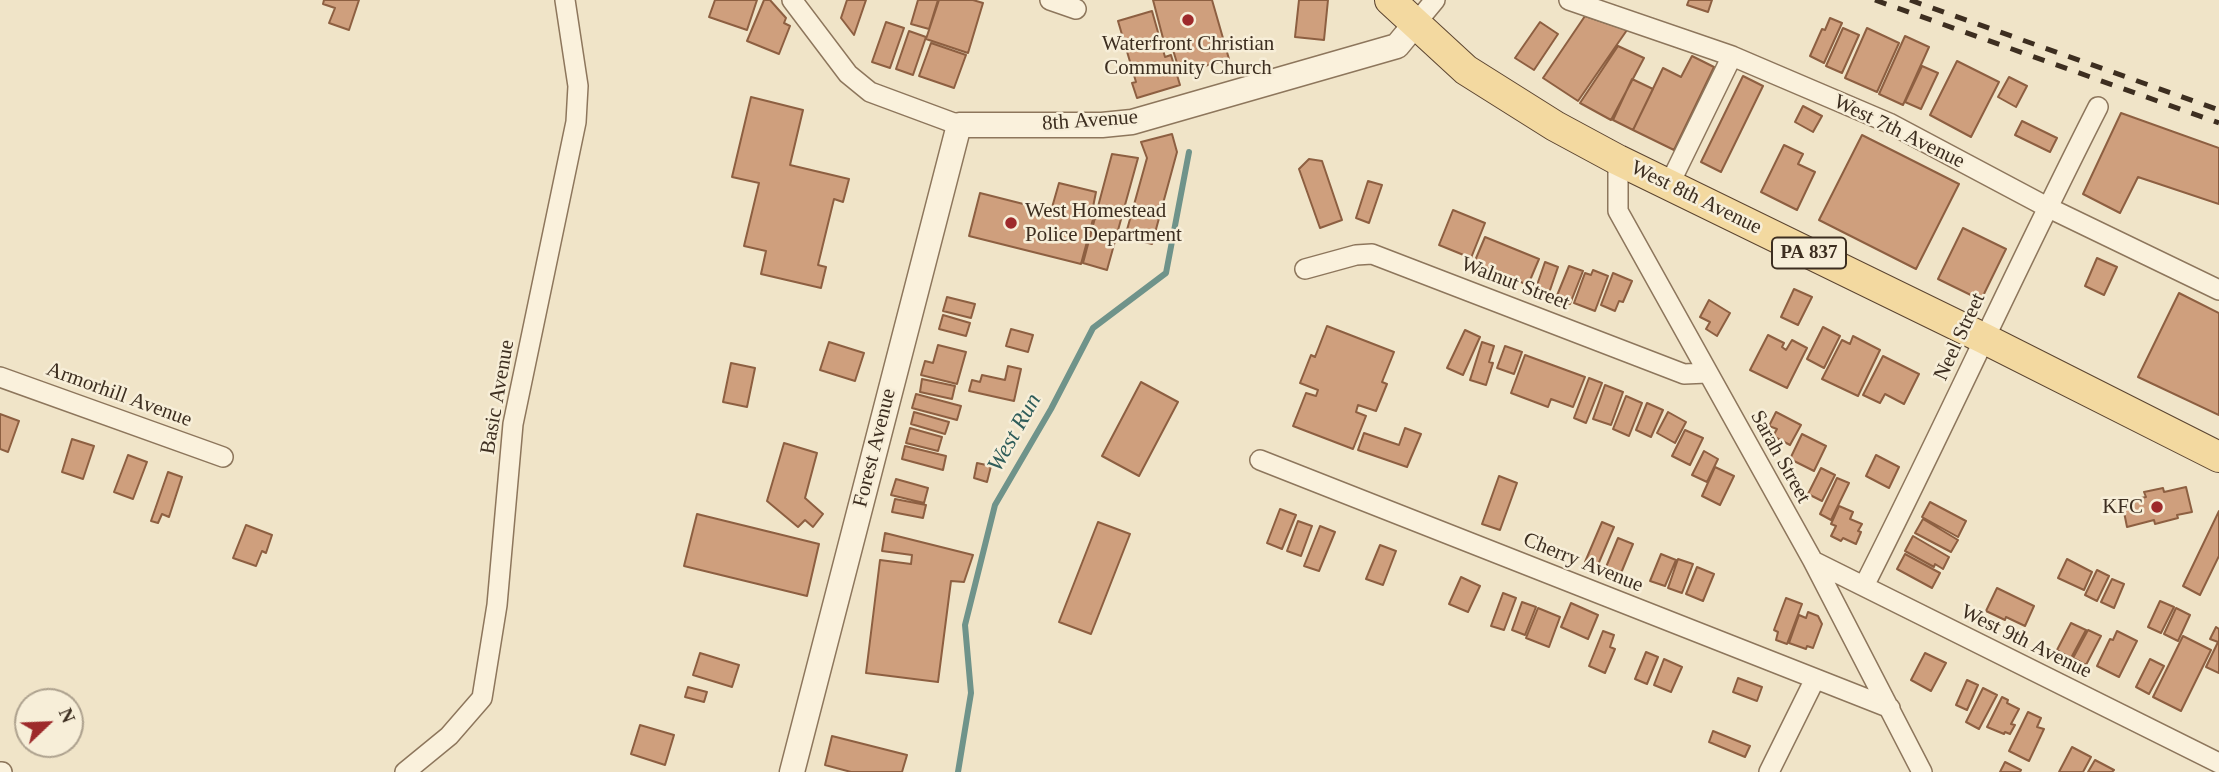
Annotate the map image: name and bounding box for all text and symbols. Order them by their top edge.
marker: Waterfront Christian Community Church [1180,12,1196,28]
place label: Waterfront Christian Community Church [1102,31,1274,81]
street label: West 7th Avenue [1829,89,1969,175]
street label: 8th Avenue [1041,105,1139,137]
street label: West 8th Avenue [1626,155,1766,241]
place label: West Homestead Police Department [1025,198,1182,248]
marker: West Homestead Police Department [1003,215,1019,231]
road number: PA 837 [1772,238,1846,268]
street label: Walnut Street [1457,252,1573,316]
street label: Neel Street [1929,289,1991,385]
street label: Basic Avenue [476,338,520,456]
street label: Armorhill Avenue [43,357,195,433]
street label: Forest Avenue [848,386,902,510]
water label: West Run [982,389,1048,477]
street label: Sarah Street [1744,406,1816,508]
place label: KFC [2102,494,2143,520]
marker: KFC [2149,499,2165,515]
street label: Cherry Avenue [1519,527,1647,599]
street label: West 9th Avenue [1956,599,2096,685]
north arrow [14,688,84,758]
text: N [55,705,79,726]

